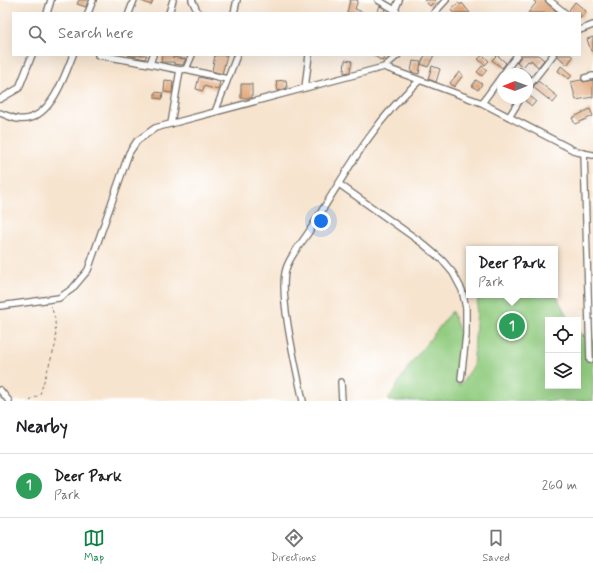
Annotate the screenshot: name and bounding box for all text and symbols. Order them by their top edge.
search box [12,12,581,56]
icon: search [26,23,48,45]
text: Search here [58,24,134,44]
north arrow [497,68,533,104]
your location [311,211,331,231]
popup [466,246,558,298]
text: Deer Park [478,254,546,274]
text: Park [478,274,504,291]
pin: 1 [499,311,525,341]
map controls [545,317,581,389]
button: locate [545,317,581,353]
button: layers [545,353,581,389]
text: Nearby [16,416,68,438]
text: Deer Park [54,467,122,487]
text: 1 [26,477,32,494]
text: 260 m [542,477,577,494]
text: Park [54,487,80,504]
tab: Map [83,527,105,565]
tab: Directions [271,527,316,565]
tab: Saved [482,527,510,565]

